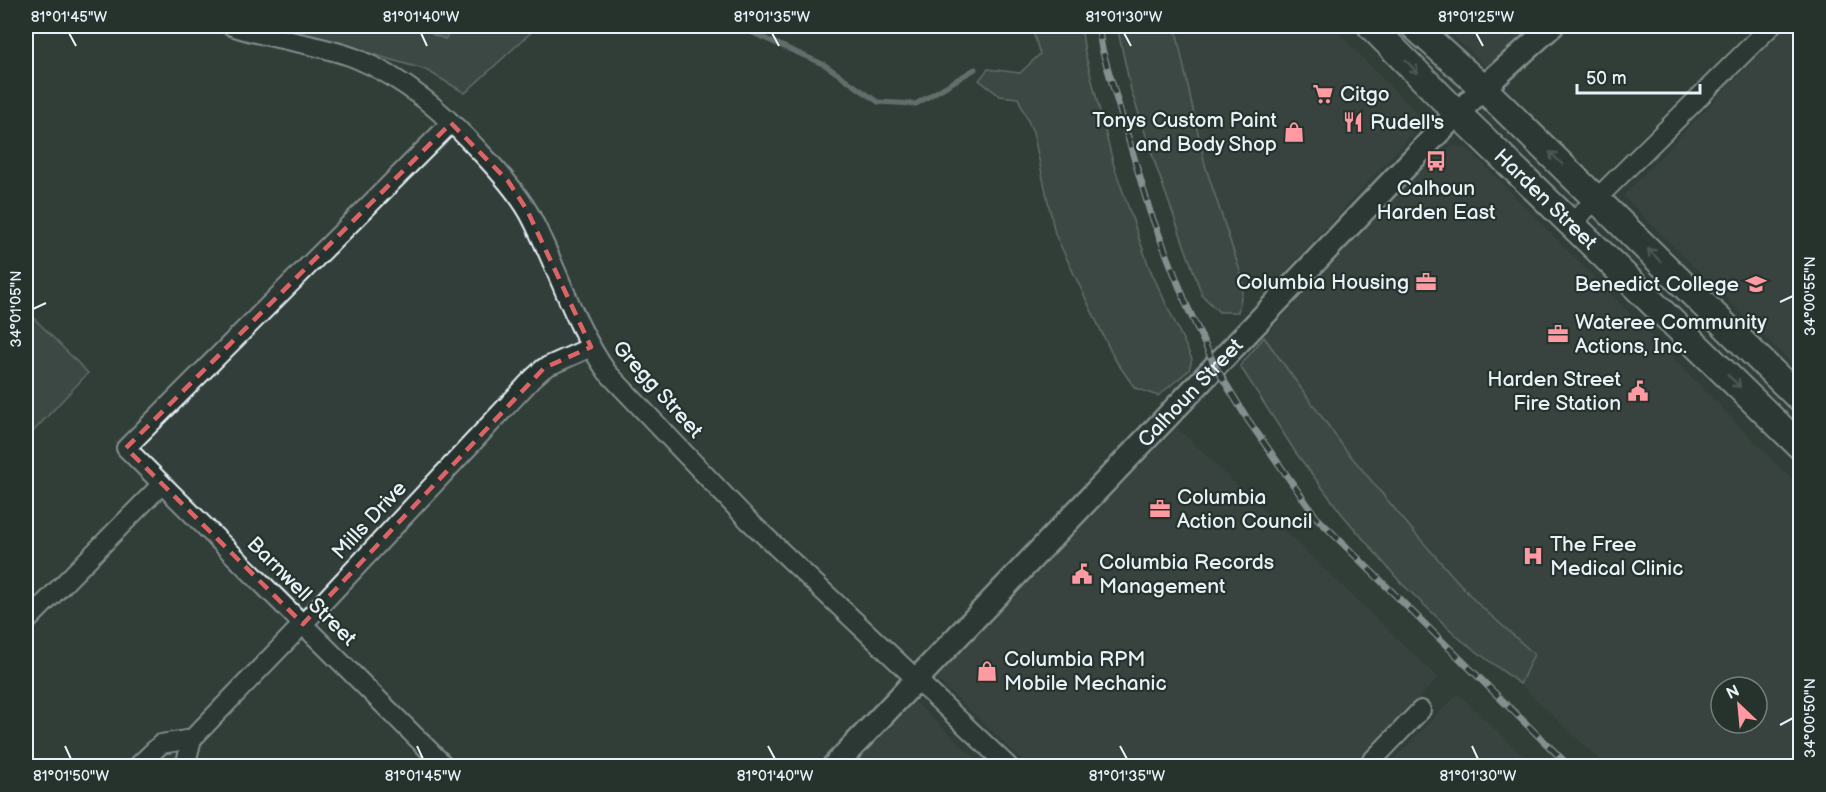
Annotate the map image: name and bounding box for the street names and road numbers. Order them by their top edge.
street label: Harden Street [1489,144,1602,255]
street label: Calhoun Street [1133,333,1249,453]
street label: Gregg Street [607,335,708,444]
street label: Mills Drive [327,476,412,565]
street label: Barnwell Street [242,532,362,652]

